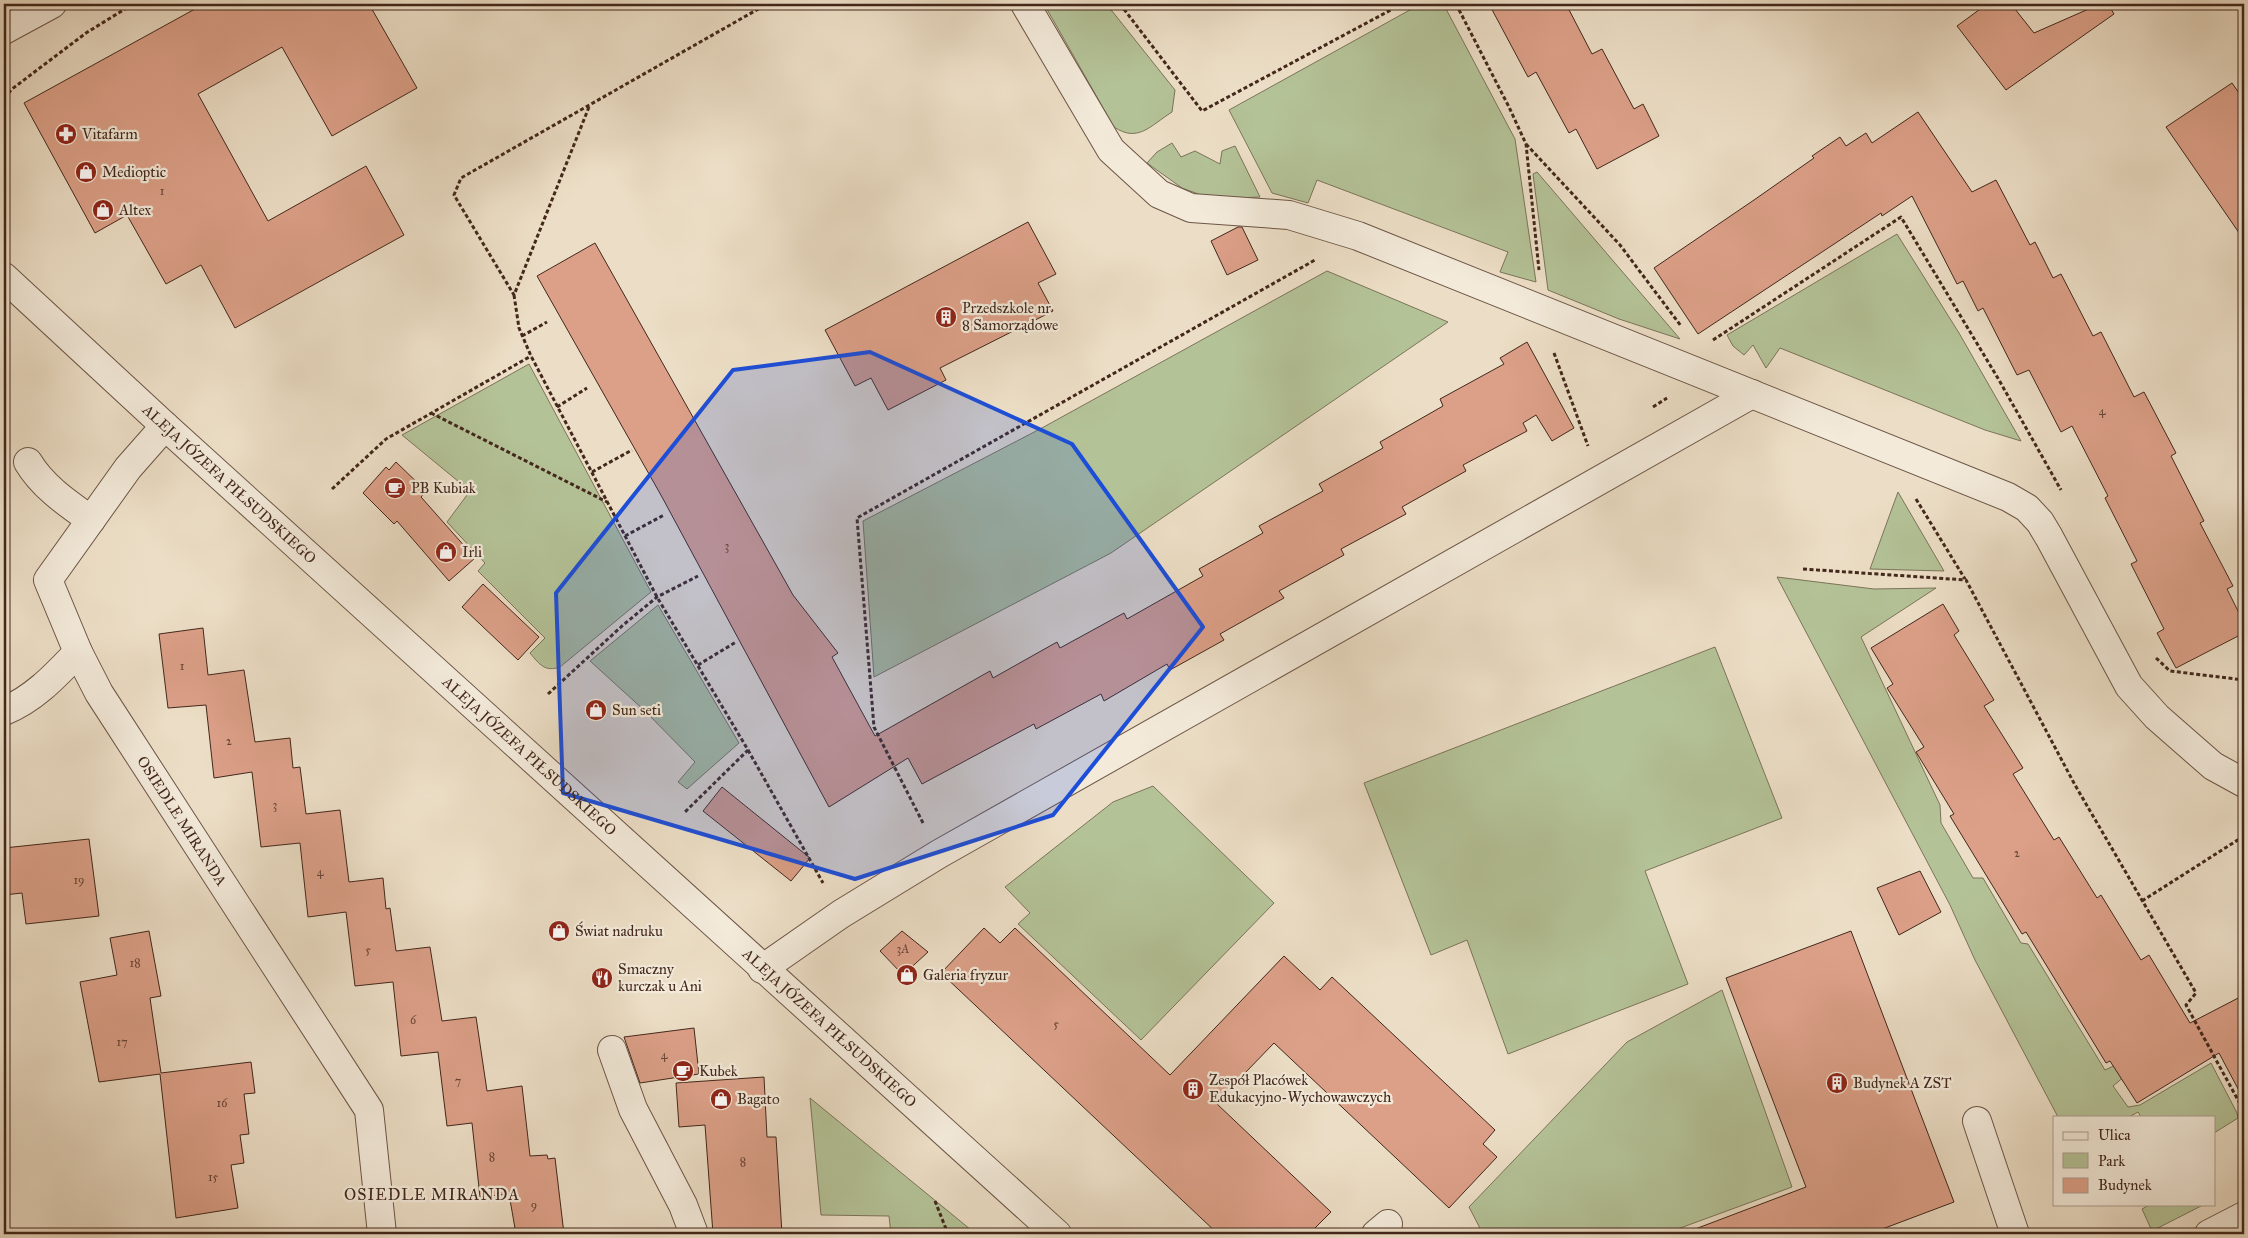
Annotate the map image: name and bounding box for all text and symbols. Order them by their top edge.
pharmacy icon: Vitafarm [54,122,78,146]
place label: Vitafarm [81,125,138,143]
shop icon: Medioptic [74,160,98,184]
place label: Medioptic [102,163,166,181]
house number: 1 [160,184,165,198]
shop icon: Altex [91,198,115,222]
place label: Altex [118,201,152,219]
place label: Przedszkole nr 8 Samorządowe [962,299,1058,334]
building icon: Przedszkole nr 8 Samorządowe [934,305,958,329]
street label: ALEJA JÓZEFA PIŁSUDSKIEGO [138,400,320,567]
house number: 4 [2099,404,2106,418]
cafe icon: PB Kubiak [383,476,407,500]
place label: PB Kubiak [411,479,476,497]
house number: 3 [725,539,730,553]
shop icon: Irli [434,540,458,564]
place label: Irli [462,543,482,561]
house number: 1 [180,659,185,673]
street label: ALEJA JÓZEFA PIŁSUDSKIEGO [438,672,620,839]
shop icon: Sun seti [584,698,608,722]
place label: Sun seti [612,701,661,719]
house number: 2 [226,734,232,748]
street label: OSIEDLE MIRANDA [133,753,230,889]
house number: 3 [273,798,278,812]
house number: 2 [2014,846,2020,860]
house number: 4 [317,865,324,879]
house number: 19 [73,873,85,887]
shop icon: Świat nadruku [547,919,571,943]
place label: Świat nadruku [575,921,663,940]
house number: 3A [897,942,909,956]
house number: 5 [365,943,371,957]
street label: ALEJA JÓZEFA PIŁSUDSKIEGO [738,944,920,1111]
house number: 18 [129,956,141,970]
place label: Smaczny kurczak u Ani [618,960,702,995]
shop icon: Galeria fryzur [895,963,919,987]
restaurant icon: Smaczny kurczak u Ani [590,966,614,990]
place label: Galeria fryzur [923,966,1009,984]
house number: 6 [410,1013,417,1027]
house number: 5 [1053,1017,1059,1031]
house number: 17 [116,1035,128,1049]
house number: 4 [661,1048,668,1062]
cafe icon: Kubek [671,1059,695,1083]
place label: Kubek [699,1062,738,1080]
place label: Zespół Placówek Edukacyjno-Wychowawczych [1209,1071,1392,1106]
building icon: Budynek A ZST [1825,1071,1849,1095]
house number: 7 [455,1074,461,1088]
place label: Budynek A ZST [1853,1074,1951,1092]
building icon: Zespół Placówek Edukacyjno-Wychowawczych [1181,1077,1205,1101]
shop icon: Bagato [709,1087,733,1111]
place label: Bagato [737,1090,780,1108]
house number: 16 [217,1096,228,1110]
legend [2053,1116,2216,1206]
text: Ulica [2098,1126,2131,1144]
house number: 8 [489,1150,495,1164]
text: Park [2098,1152,2125,1170]
house number: 8 [740,1155,746,1169]
house number: 15 [208,1170,219,1184]
text: Budynek [2098,1176,2152,1194]
district label: OSIEDLE MIRANDA [344,1185,520,1204]
house number: 9 [531,1198,537,1212]

